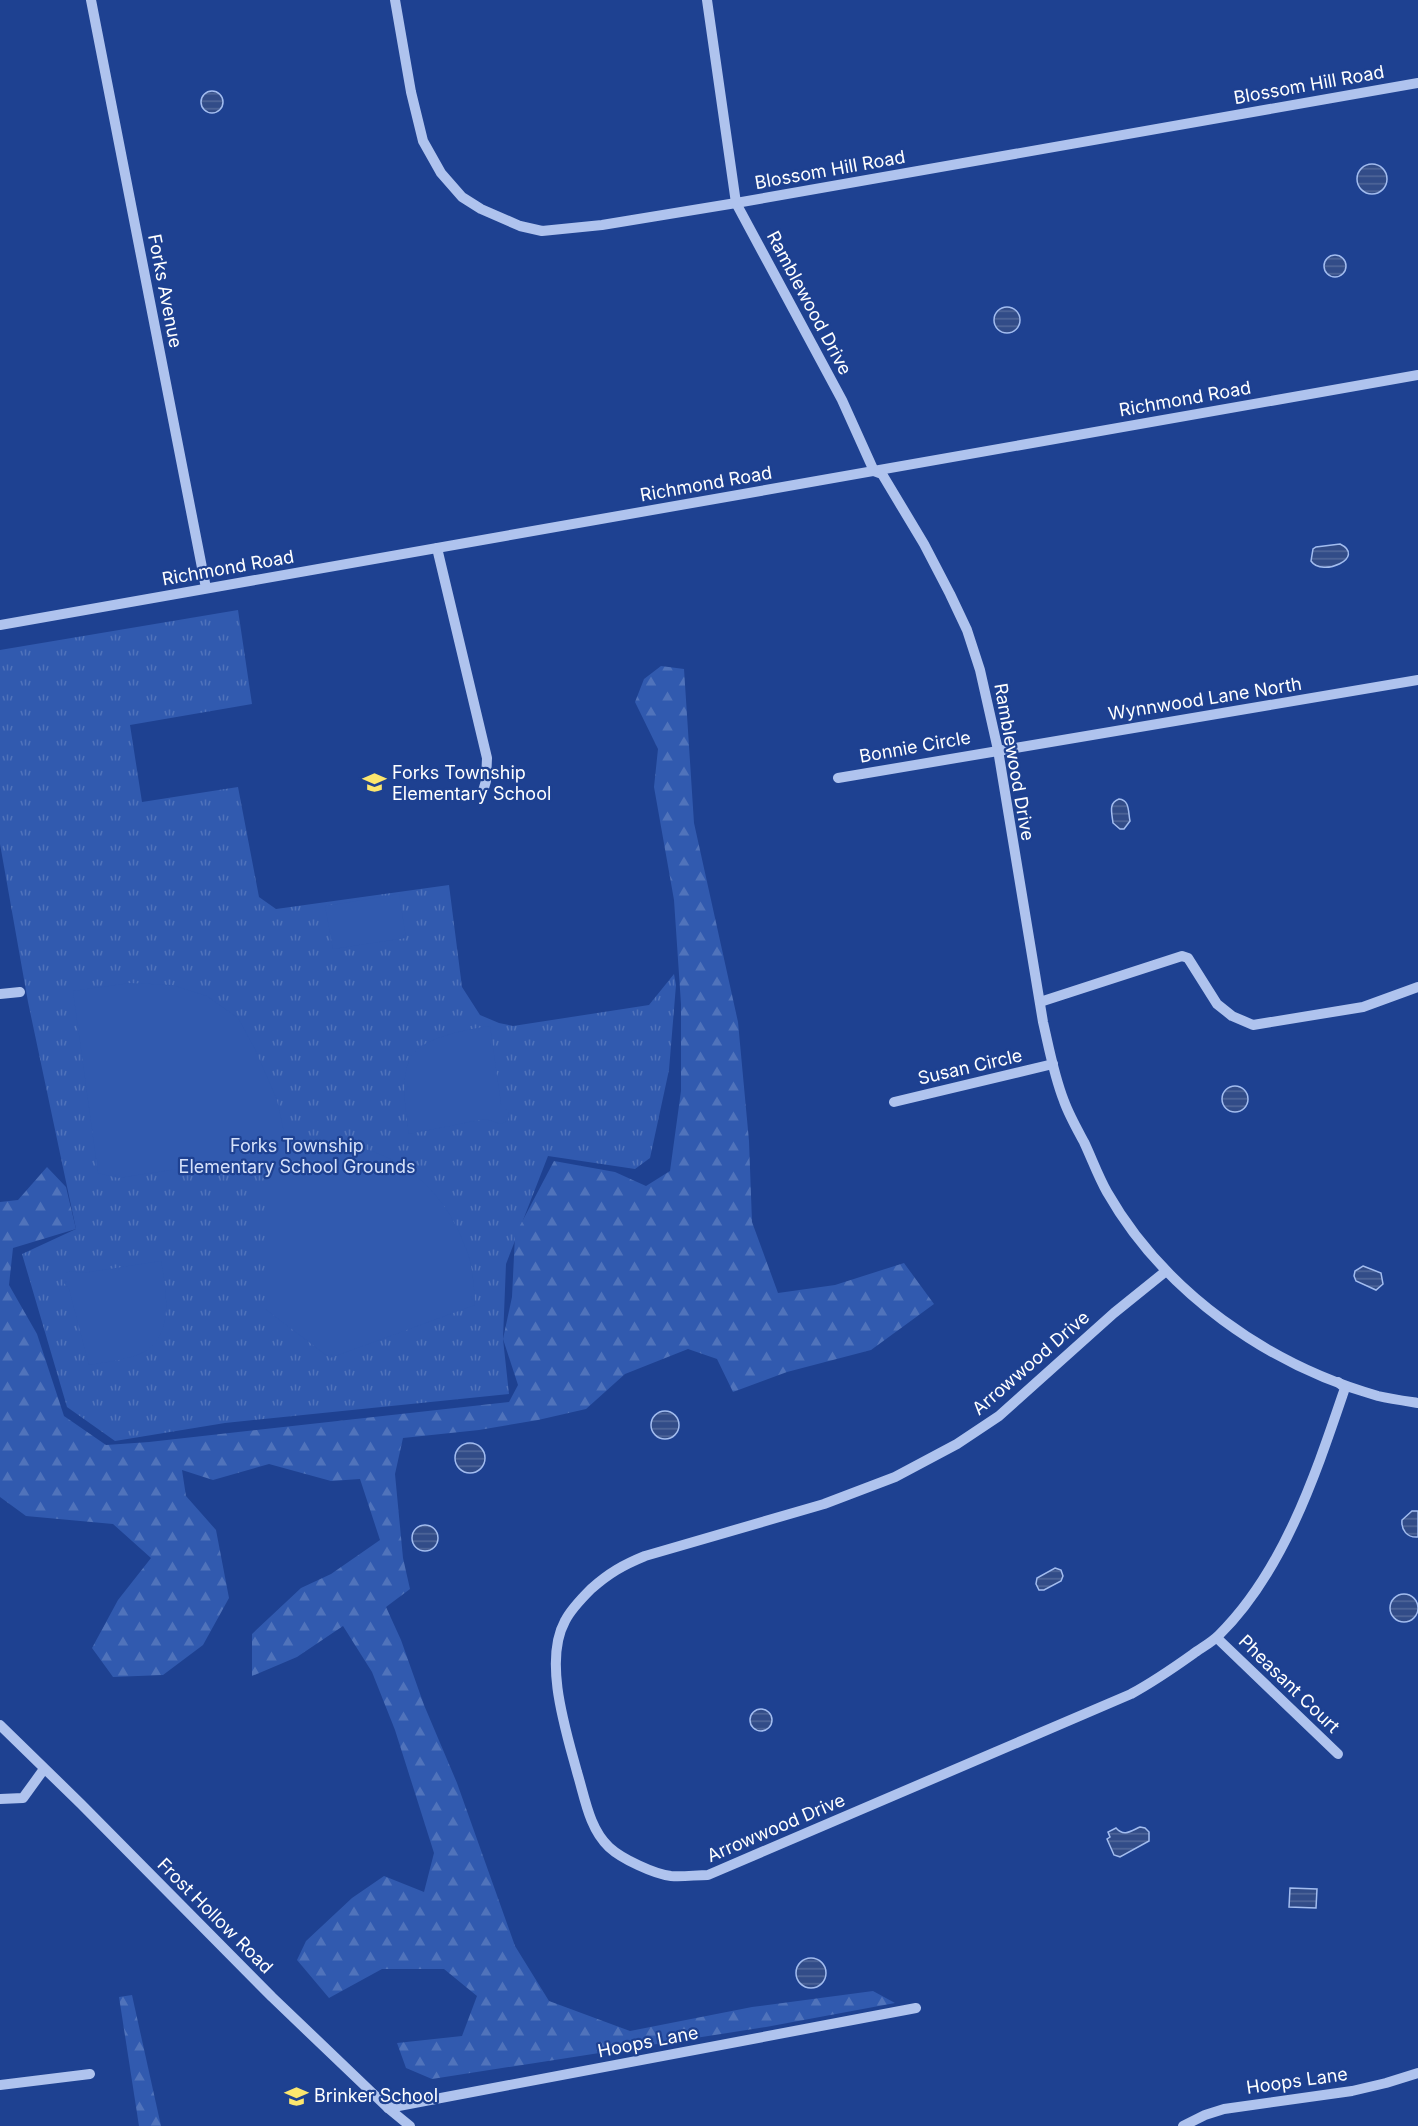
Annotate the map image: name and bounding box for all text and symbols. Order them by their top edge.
street label: Blossom Hill Road [1232,61,1386,108]
street label: Blossom Hill Road [753,146,907,193]
street label: Ramblewood Drive [763,227,856,378]
street label: Forks Avenue [144,232,187,350]
street label: Richmond Road [1117,377,1253,420]
street label: Richmond Road [638,462,774,505]
street label: Richmond Road [160,546,296,589]
street label: Wynnwood Lane North [1107,673,1303,724]
street label: Ramblewood Drive [990,681,1039,842]
street label: Bonnie Circle [858,726,972,767]
place label: Forks Township Elementary School [392,762,551,804]
school or university icon: Forks Township Elementary School [361,770,387,796]
street label: Susan Circle [916,1044,1024,1089]
park label: Forks Township Elementary School Grounds [179,1135,415,1177]
street label: Arrowwood Drive [968,1306,1093,1419]
street label: Pheasant Court [1235,1630,1344,1737]
street label: Arrowwood Drive [704,1789,848,1866]
street label: Frost Hollow Road [153,1854,277,1978]
street label: Hoops Lane [596,2021,700,2062]
street label: Hoops Lane [1245,2063,1349,2098]
school or university icon: Brinker School [283,2083,309,2109]
place label: Brinker School [314,2085,438,2106]

